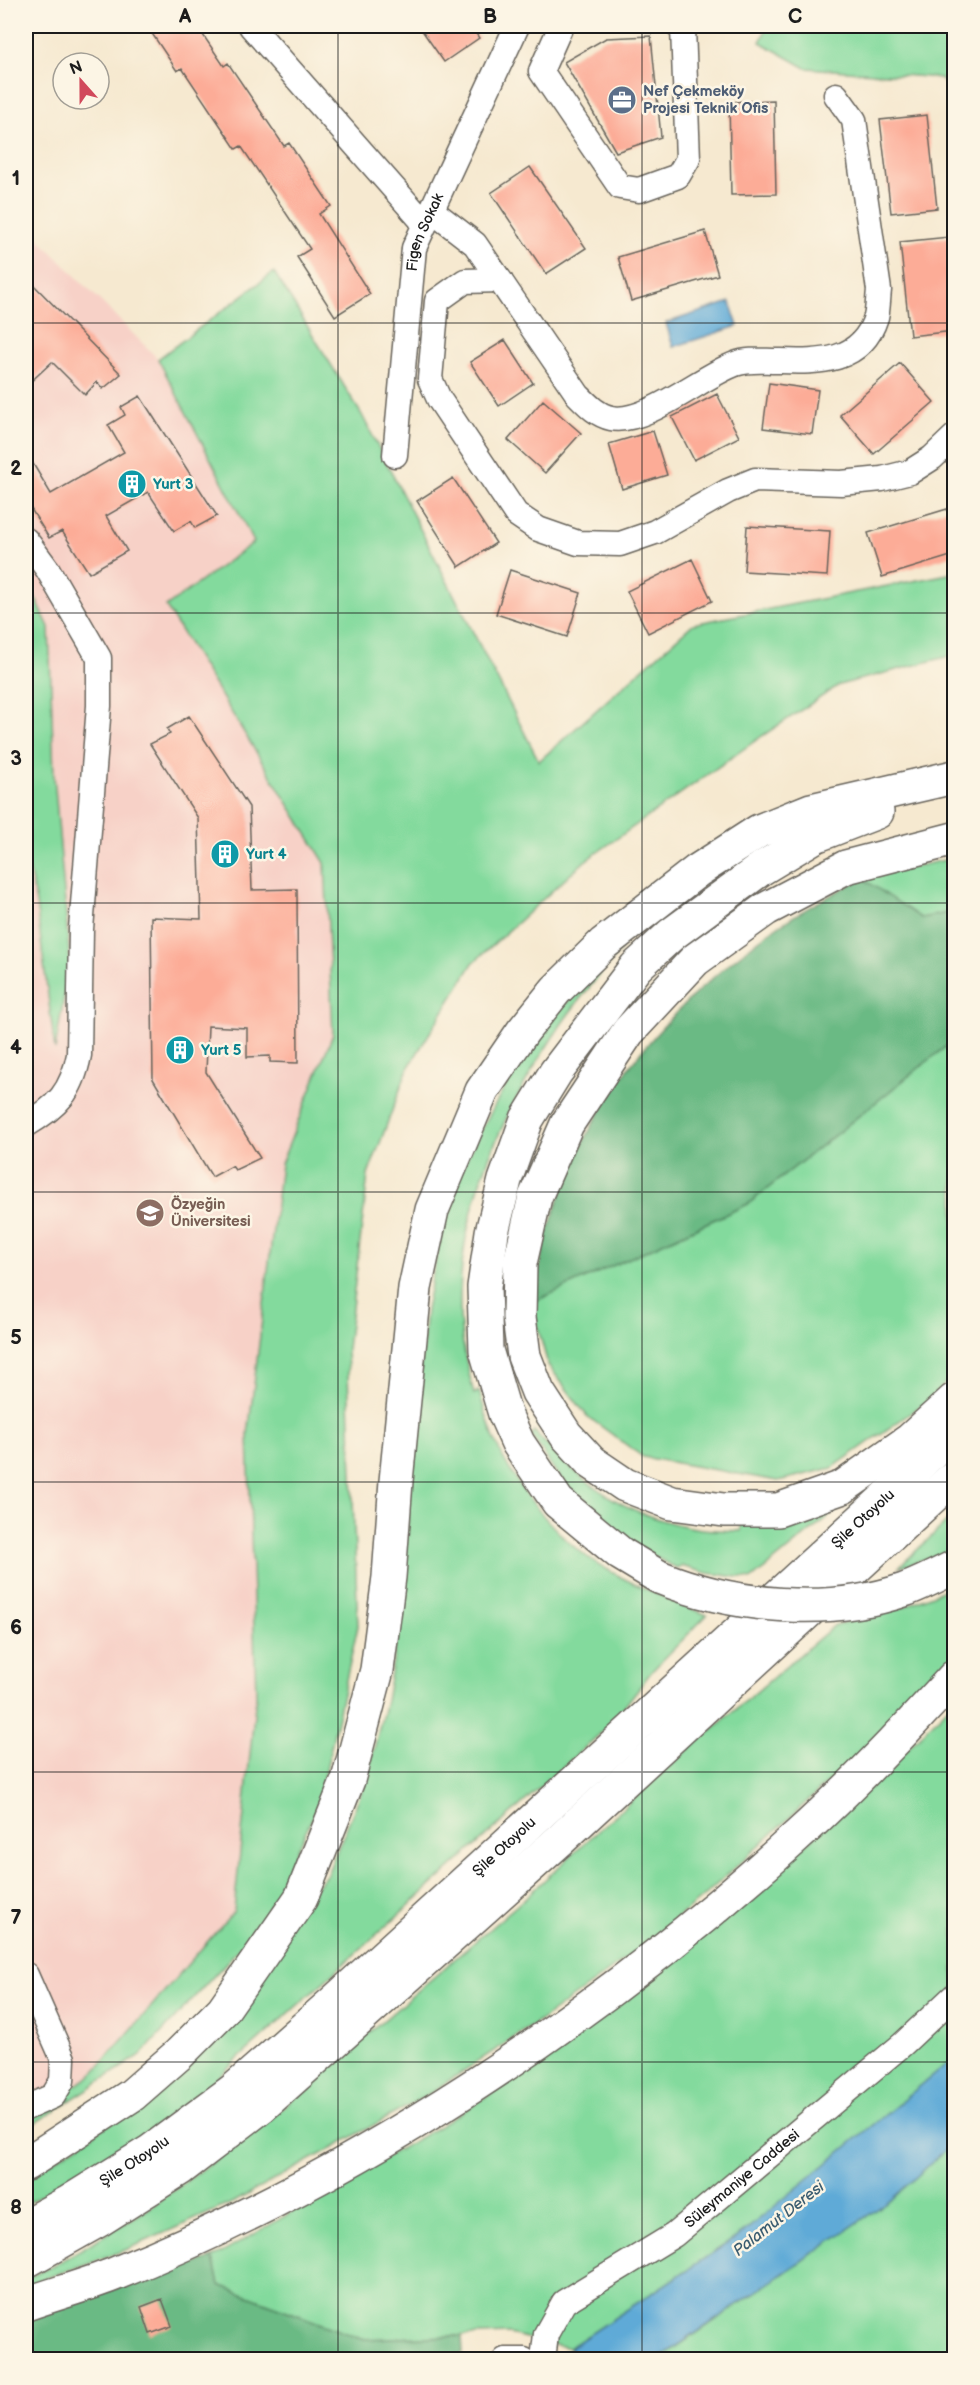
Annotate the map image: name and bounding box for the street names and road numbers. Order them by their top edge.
street label: Figen Sokak [403,190,448,272]
street label: Şile Otoyolu [827,1485,899,1553]
street label: Şile Otoyolu [469,1813,540,1881]
street label: Süleymaniye Caddesi [681,2125,804,2232]
street label: Şile Otoyolu [96,2132,173,2191]

